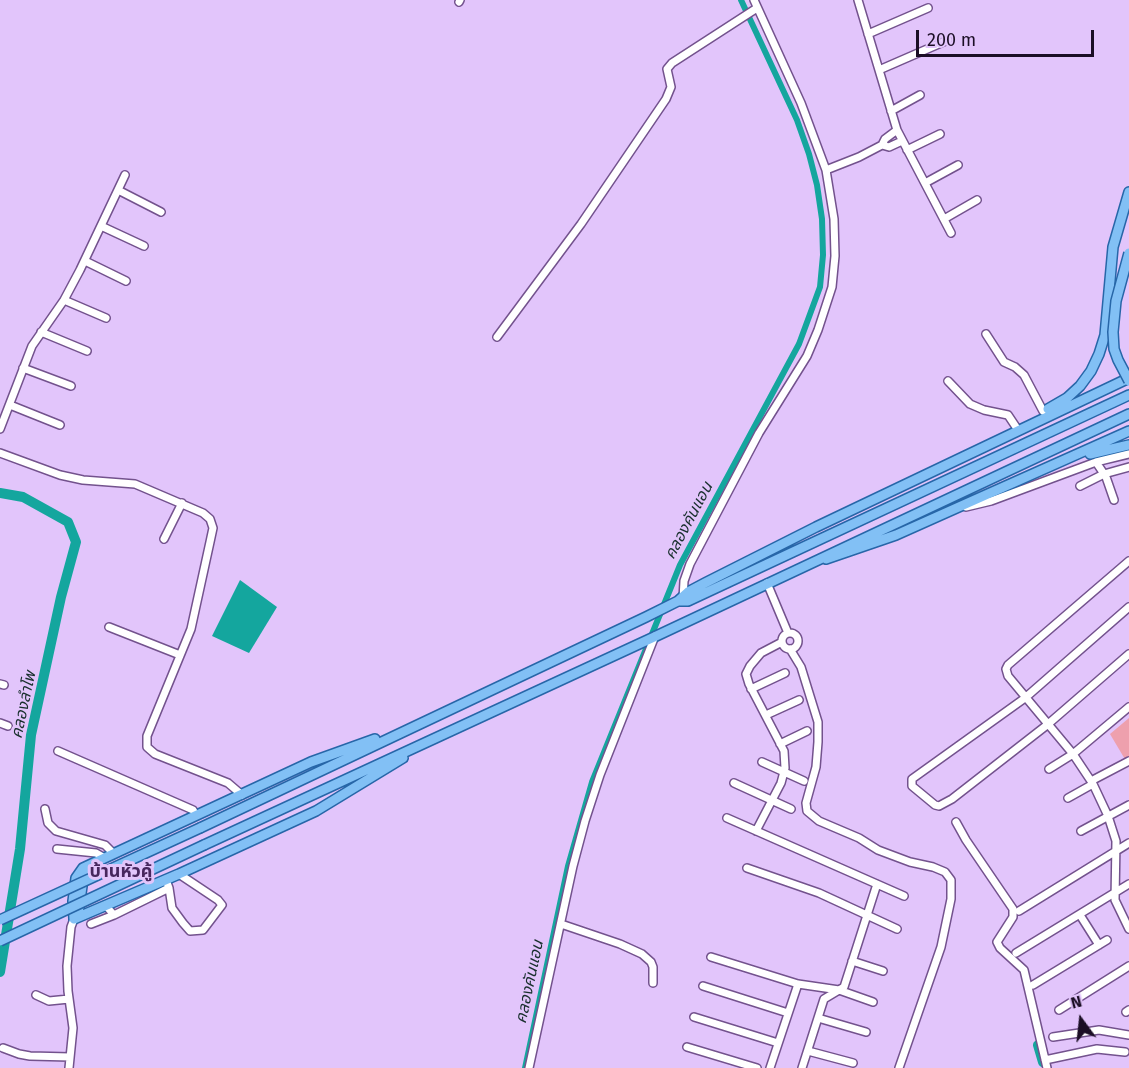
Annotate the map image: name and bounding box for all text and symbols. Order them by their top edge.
scale bar [919,18,1098,56]
text: 200 m [927,29,976,51]
water label: คลองคันแอน [661,479,717,563]
water label: คลองลำโพ [8,670,40,740]
district label: บ้านหัวคู้ [90,861,152,883]
water label: คลองคันแอน [512,939,548,1025]
north arrow [1051,990,1111,1050]
text: N [1069,992,1084,1013]

